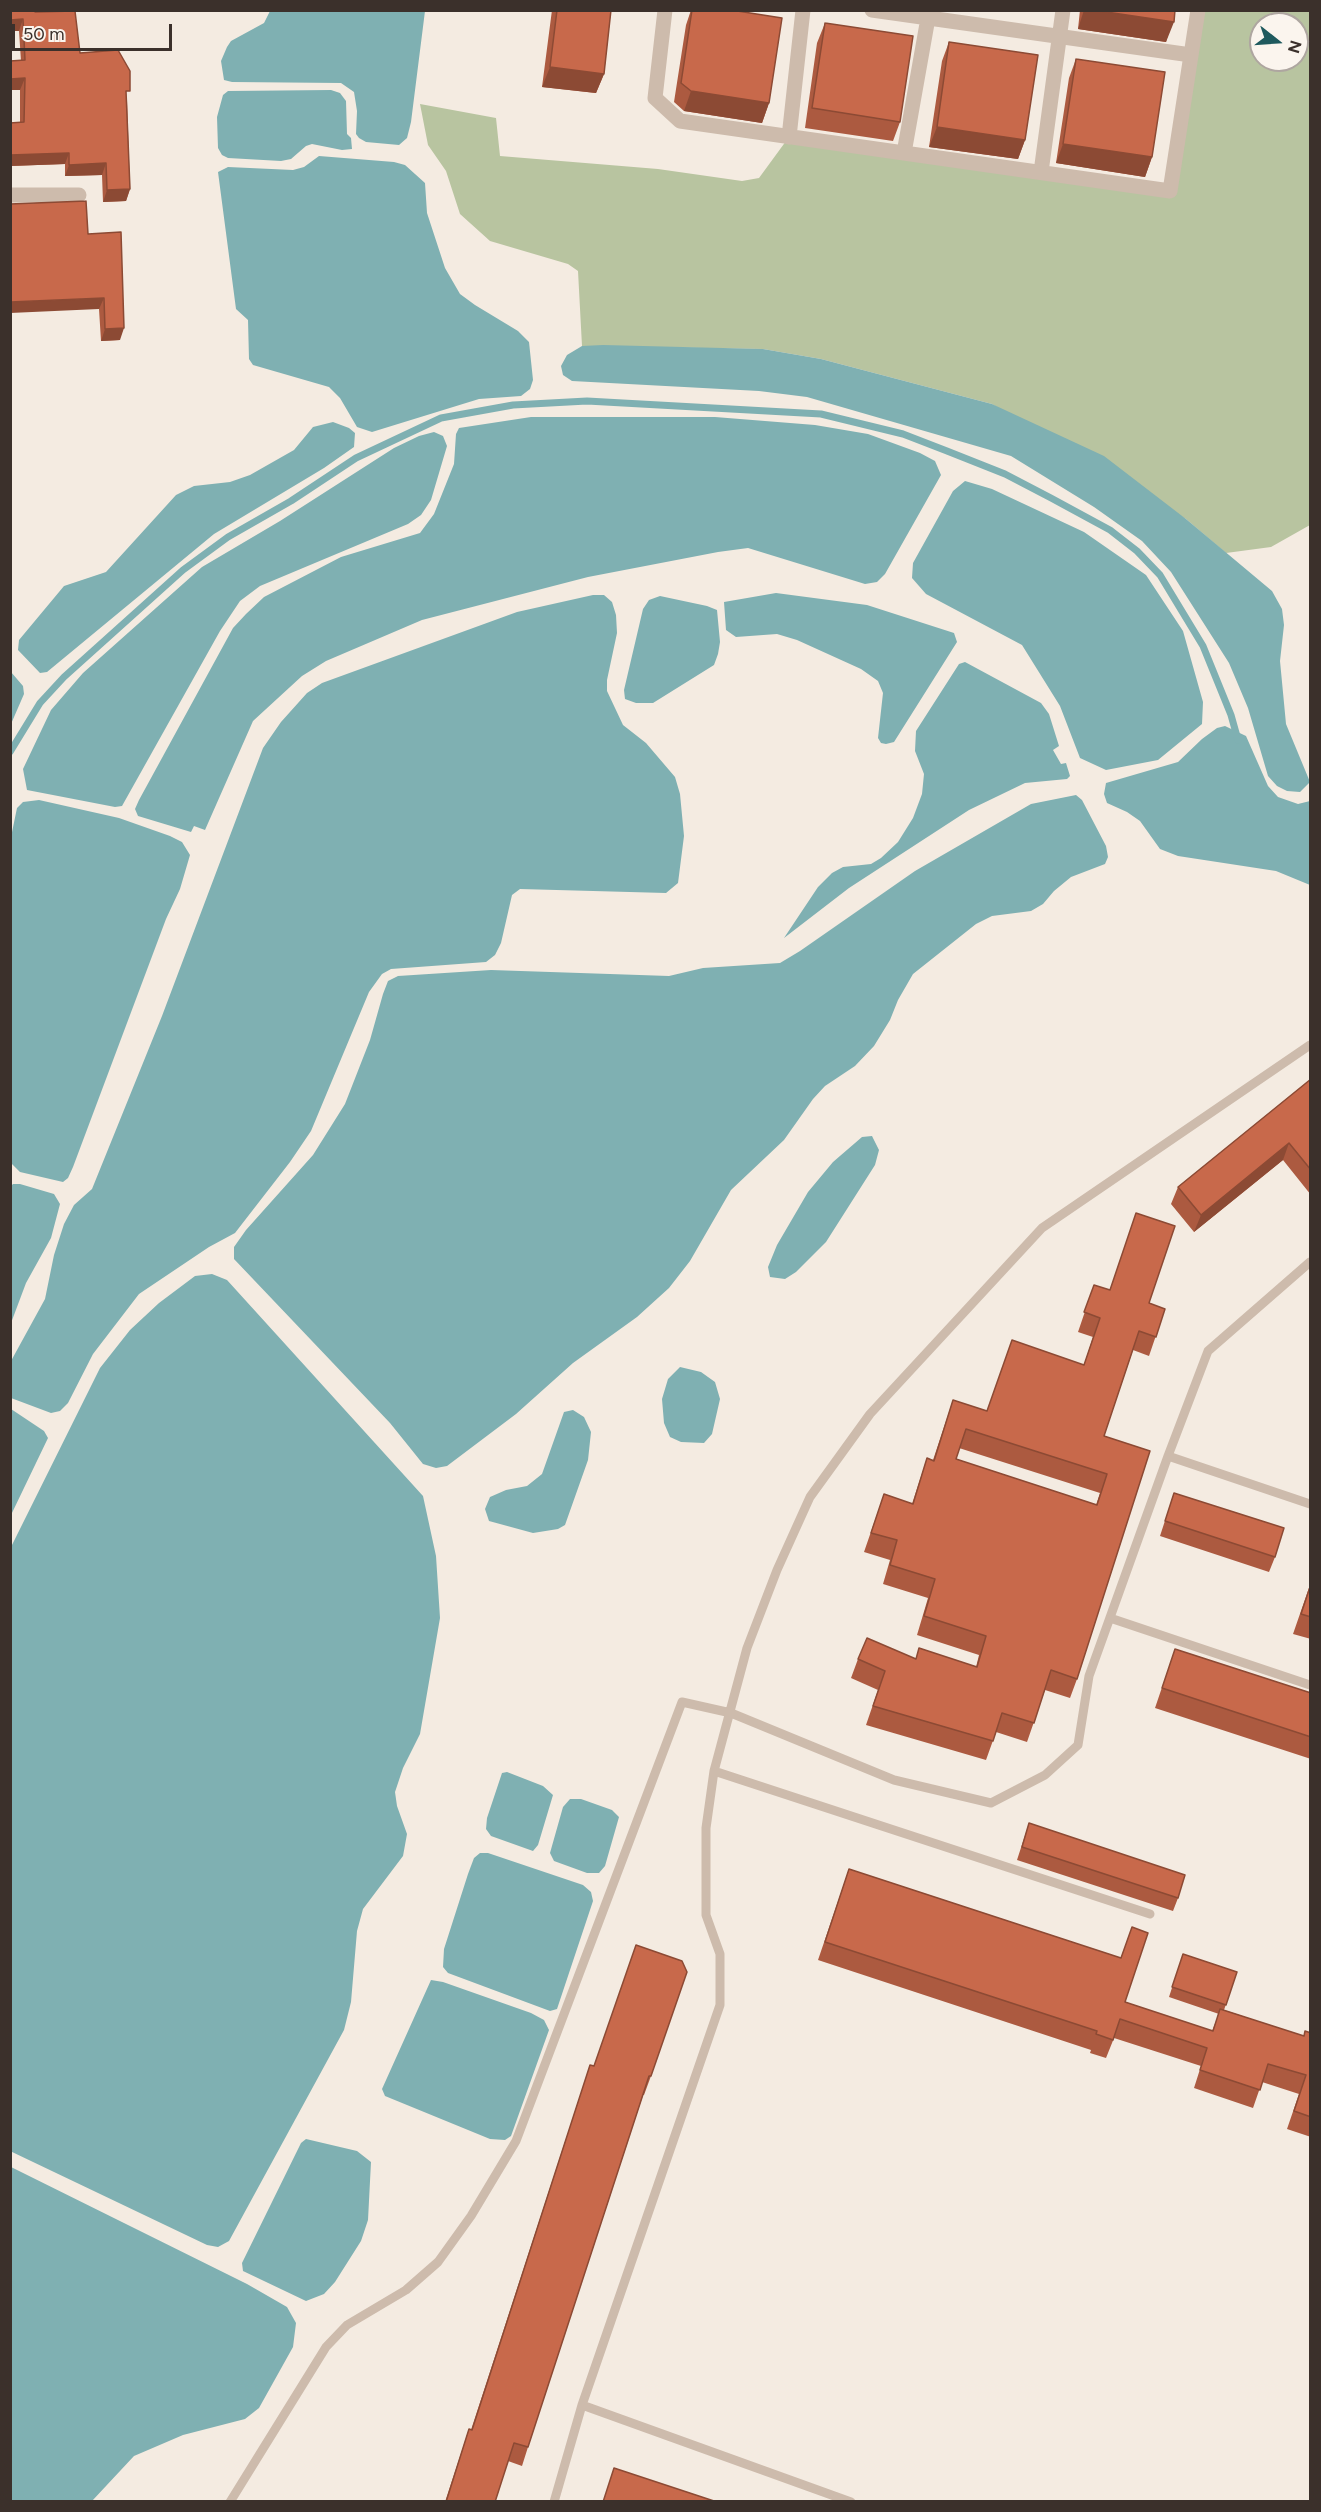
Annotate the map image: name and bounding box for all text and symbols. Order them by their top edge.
scale bar [15,12,176,50]
north arrow [1249,12,1309,72]
text: 50 m [23,23,65,45]
text: N [1284,38,1306,56]

